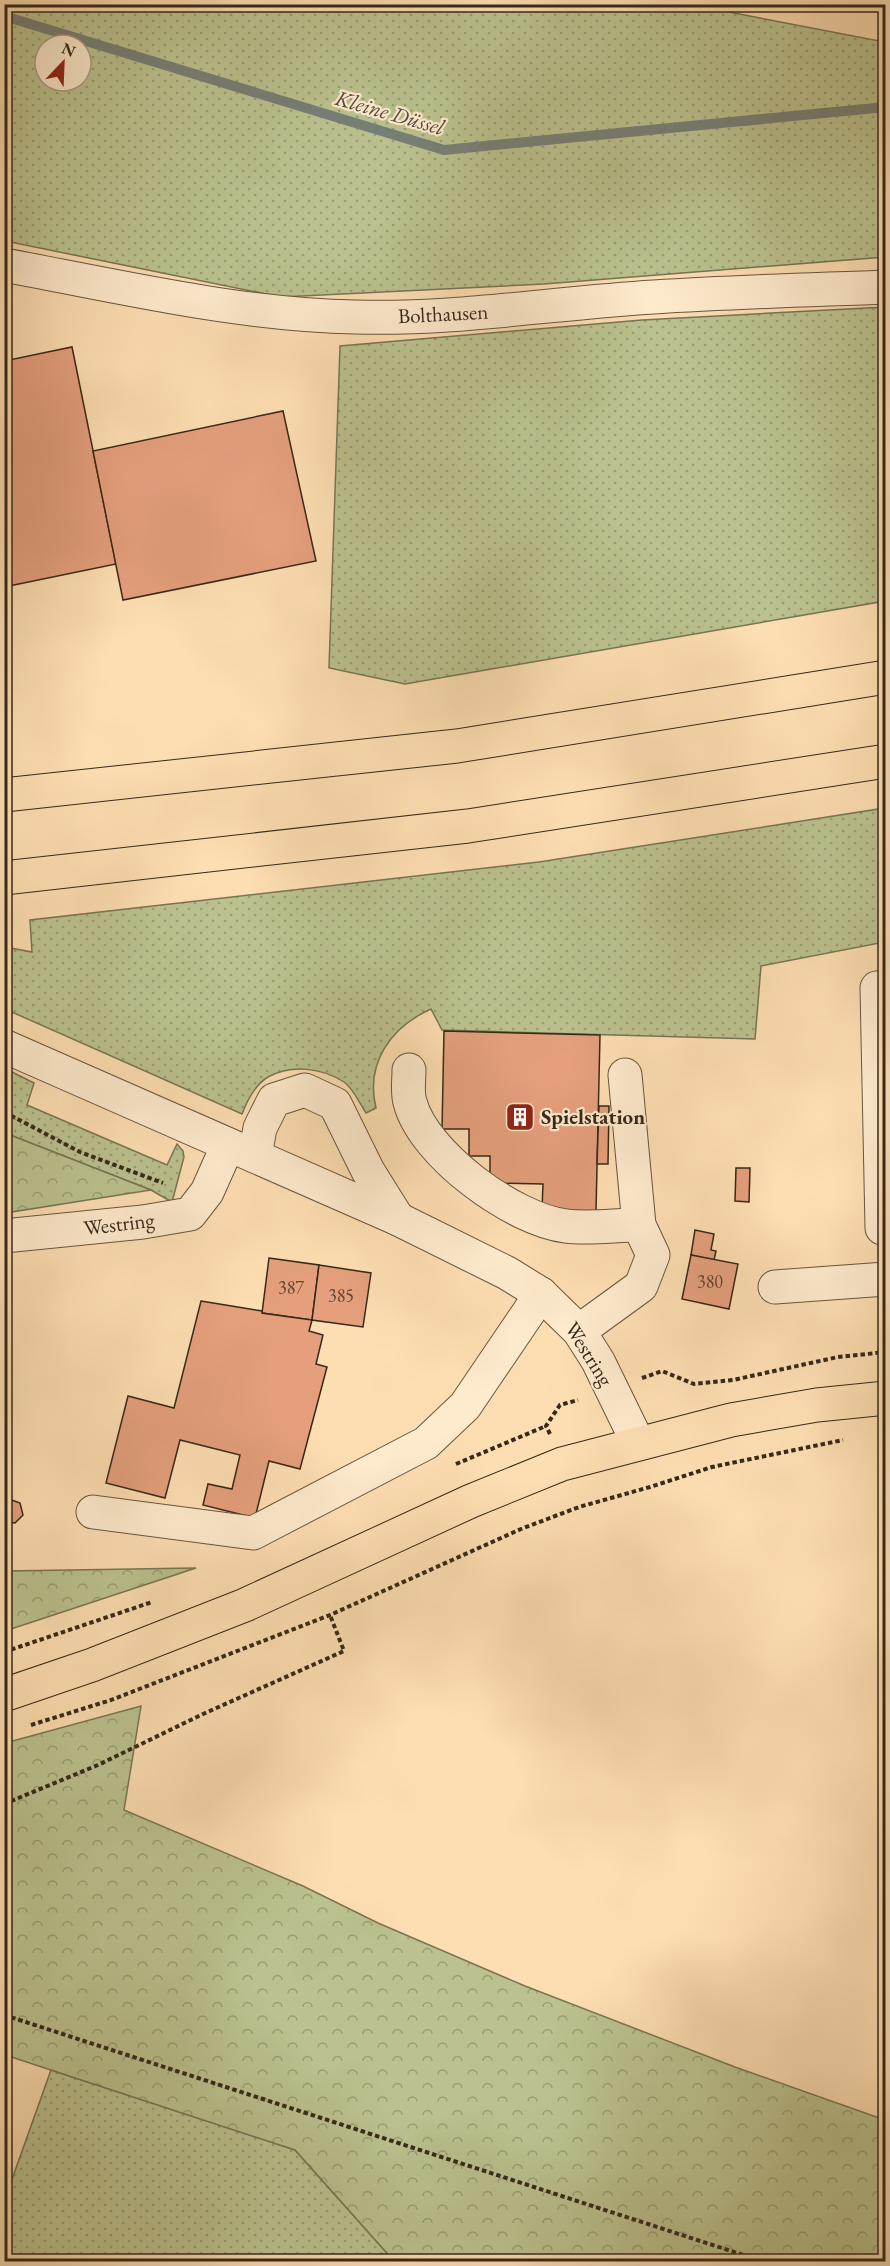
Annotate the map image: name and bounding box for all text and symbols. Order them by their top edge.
north arrow [33,33,93,93]
text: N [59,37,79,62]
water label: Kleine Düssel [331,83,448,142]
street label: Bolthausen [397,298,489,329]
building icon: Spielstation [504,1101,536,1133]
place label: Spielstation [541,1103,645,1130]
street label: Westring [82,1206,157,1241]
house number: 380 [697,1270,723,1293]
house number: 387 [278,1276,304,1299]
house number: 385 [328,1284,354,1307]
street label: Westring [559,1316,620,1392]

